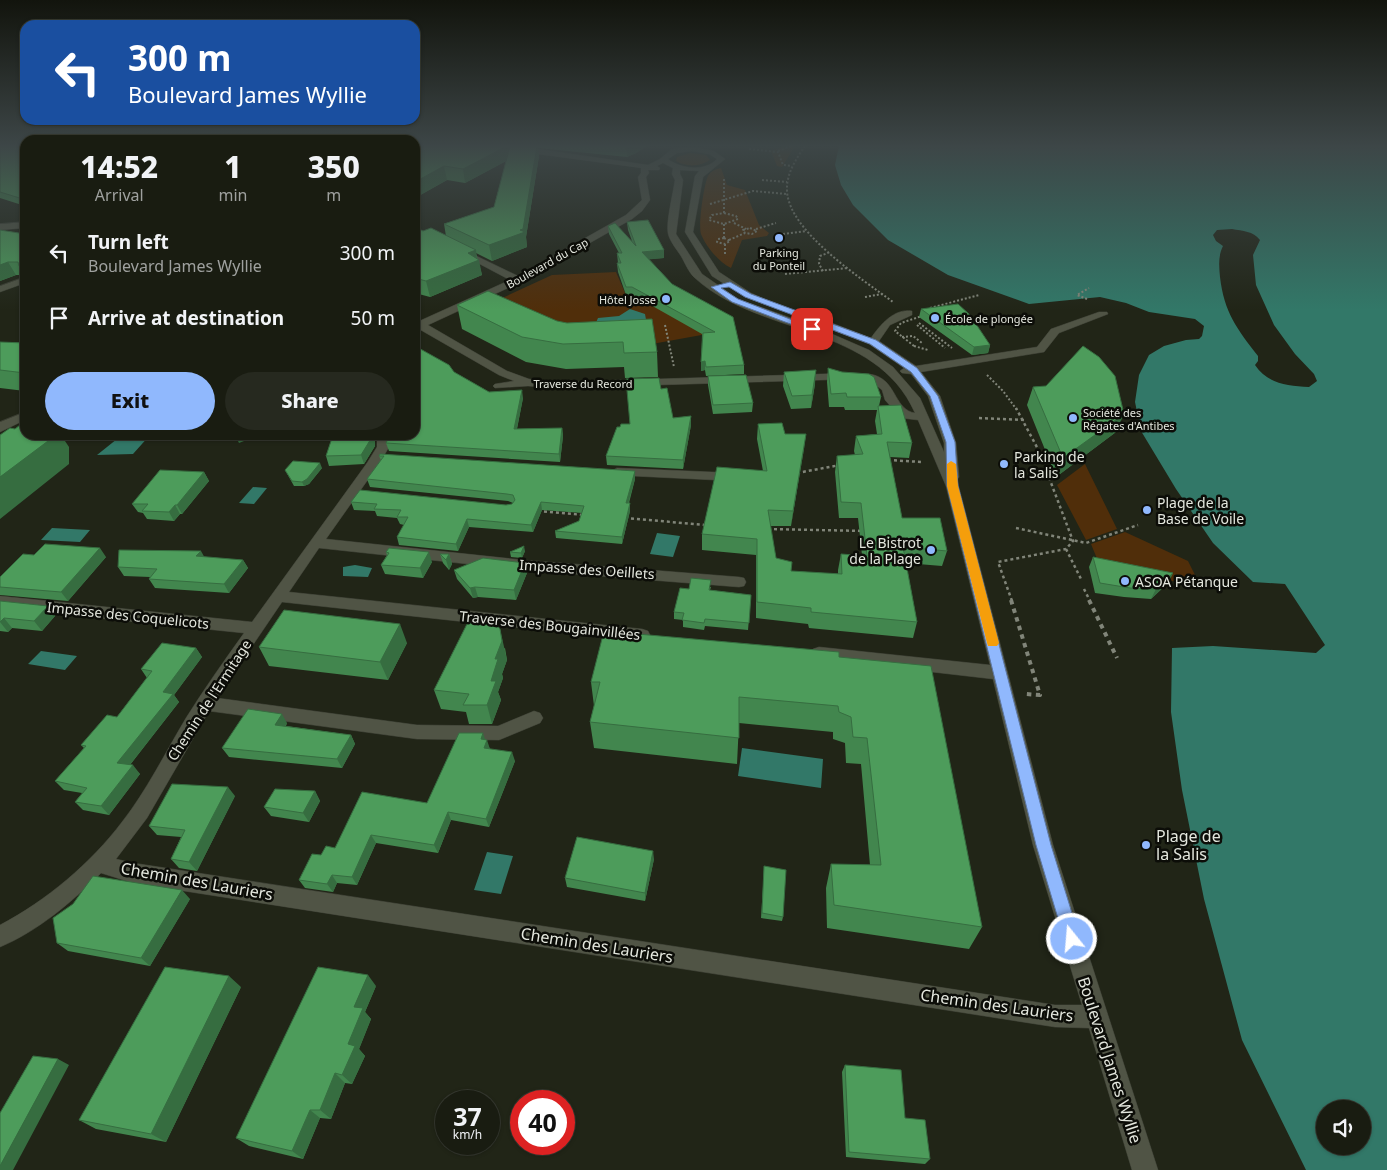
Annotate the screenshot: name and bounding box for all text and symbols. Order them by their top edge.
text: 300 m [128,34,231,81]
icon: left [45,40,110,105]
text: Boulevard James Wyllie [128,79,367,109]
text: 14:52 [80,146,158,187]
text: 1 [224,146,242,187]
text: 350 [308,146,360,187]
text: Arrival [95,184,144,206]
text: min [218,184,247,206]
text: m [326,184,341,206]
text: Turn left [88,229,169,255]
marker: Parking du Ponteil [773,232,785,244]
street label: Boulevard du Cap [503,234,591,292]
icon: left [45,239,73,267]
text: 300 m [340,240,395,266]
place label: Parking du Ponteil [753,245,805,273]
text: Boulevard James Wyllie [88,255,262,277]
place label: Hôtel Josse [599,292,656,307]
marker: Hôtel Josse [660,293,672,305]
icon: arrive [45,304,73,332]
text: Arrive at destination [88,305,284,331]
text: 50 m [351,305,395,331]
pin [791,308,833,350]
place label: École de plongée [945,311,1033,326]
marker: École de plongée [929,312,941,324]
icon: arrive [798,315,826,343]
button: Exit [45,372,215,430]
button: Share [225,372,395,430]
street label: Traverse du Record [533,376,633,391]
place label: Société des Régates d'Antibes [1083,405,1175,433]
marker: Société des Régates d'Antibes [1067,412,1079,424]
place label: Parking de la Salis [1014,447,1085,482]
marker: Parking de la Salis [998,458,1010,470]
place label: Plage de la Base de Voile [1157,493,1244,528]
marker: Plage de la Base de Voile [1141,504,1153,516]
place label: Le Bistrot de la Plage [849,533,921,568]
marker: Le Bistrot de la Plage [925,544,937,556]
street label: Impasse des Oeillets [519,555,656,583]
place label: ASOA Pétanque [1135,572,1238,591]
marker: ASOA Pétanque [1119,575,1131,587]
street label: Impasse des Coquelicots [46,597,210,633]
street label: Traverse des Bougainvillées [459,606,642,644]
street label: Chemin de l'Ermitage [163,636,255,764]
place label: Plage de la Salis [1156,825,1221,865]
marker: Plage de la Salis [1140,839,1152,851]
street label: Chemin des Lauriers [119,857,275,905]
position arrow [1045,912,1097,964]
street label: Chemin des Lauriers [519,922,675,968]
street label: Boulevard James Wyllie [1073,974,1147,1146]
street label: Chemin des Lauriers [919,983,1075,1027]
speed limit sign: 40 [510,1090,575,1155]
text: 37 [453,1099,482,1133]
map controls [1316,1100,1371,1155]
button: sound [1316,1100,1371,1155]
text: km/h [453,1126,482,1143]

